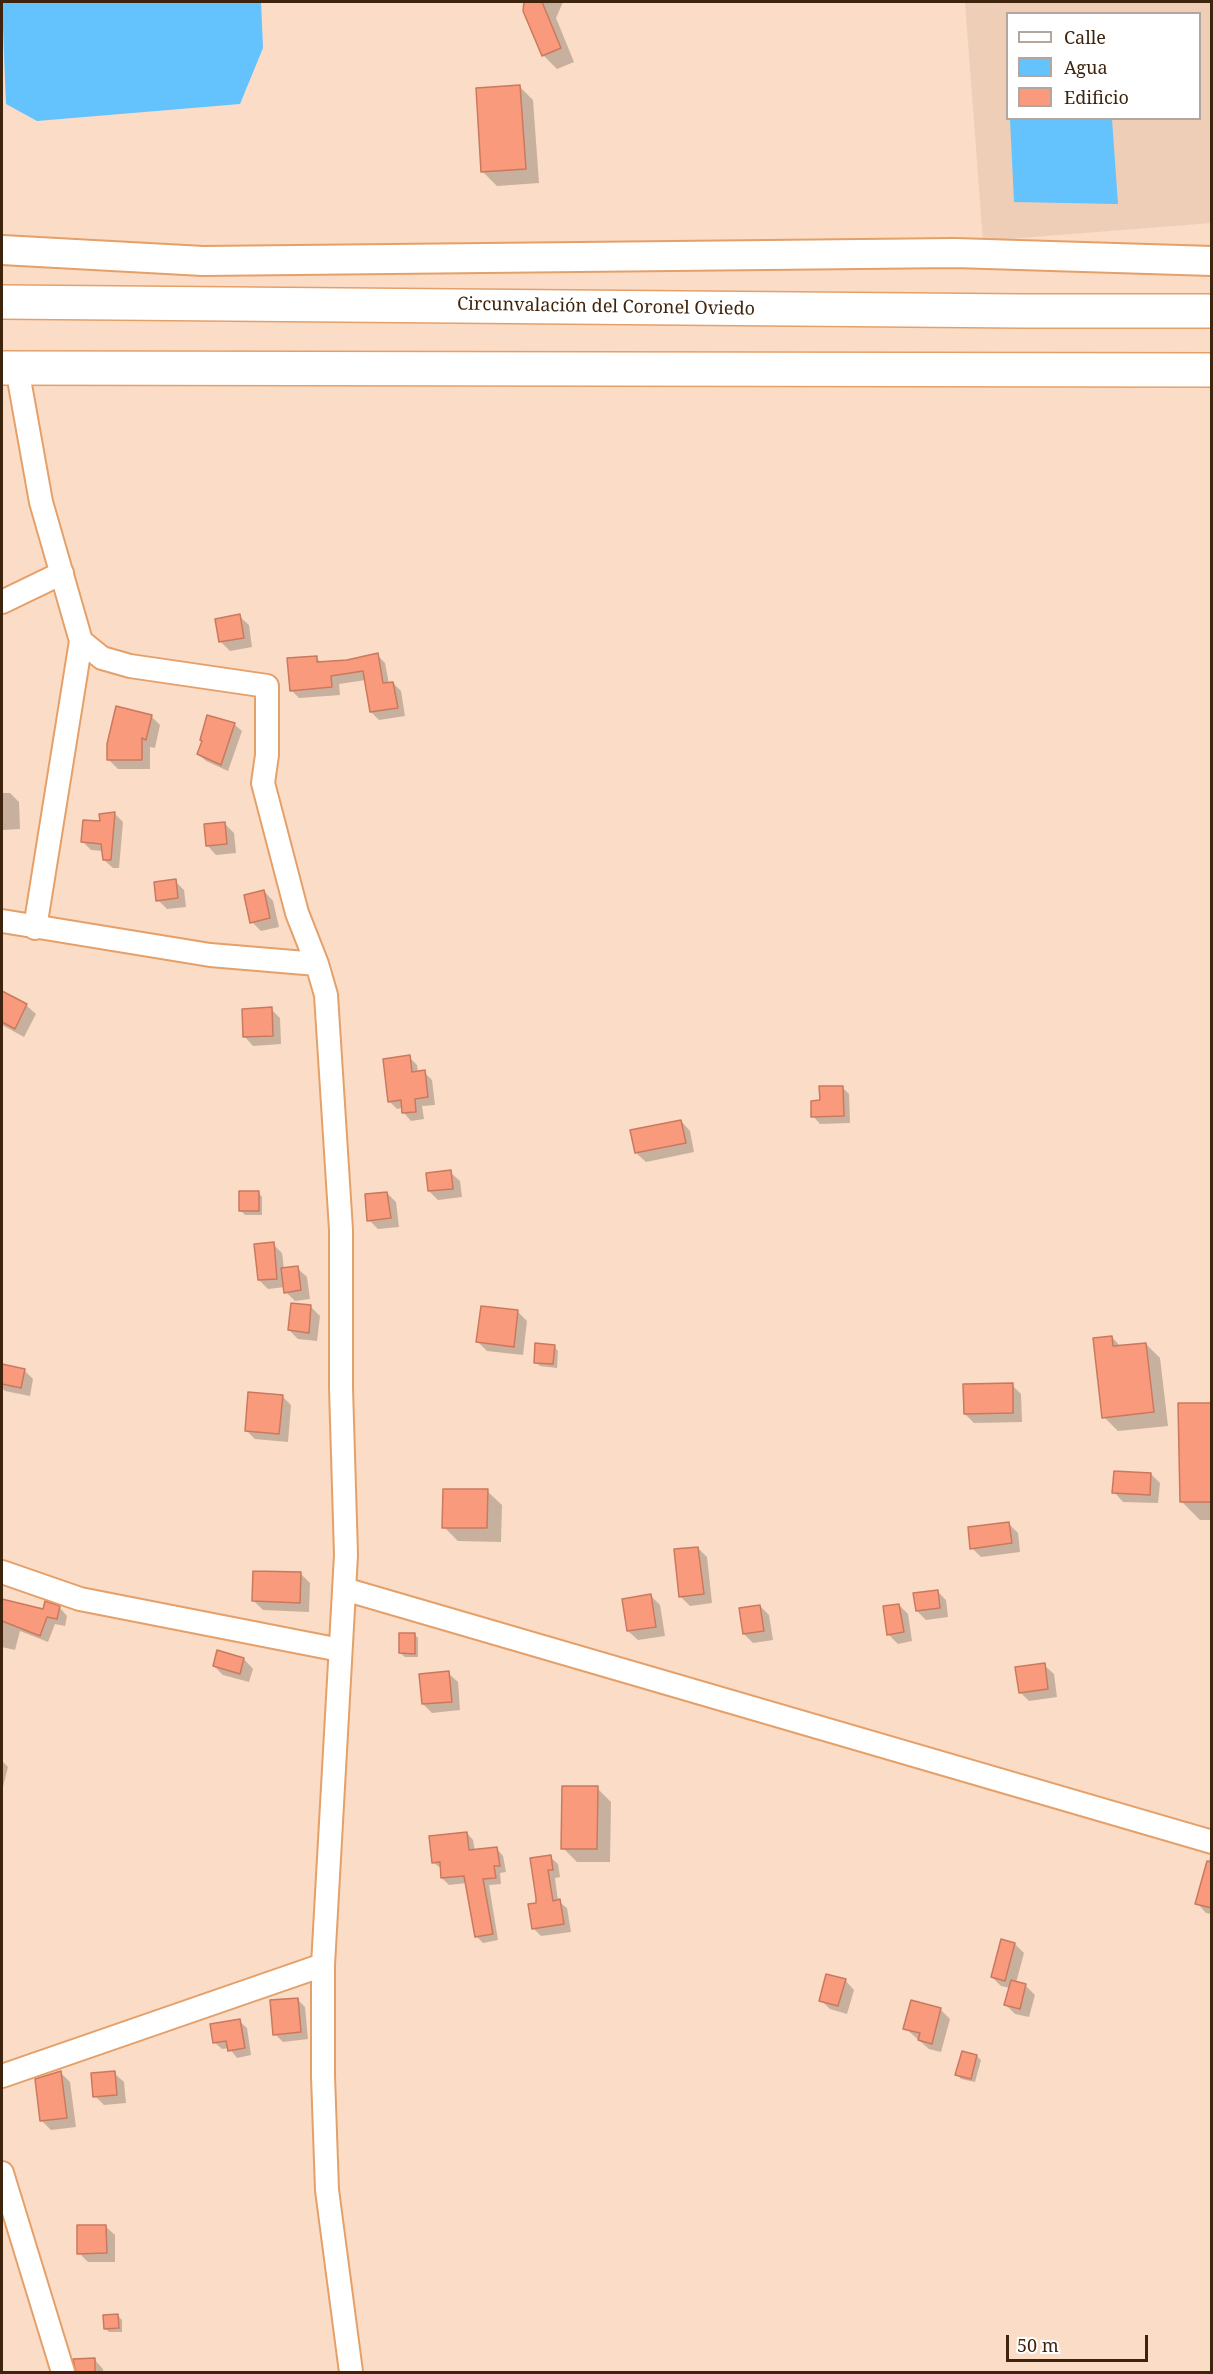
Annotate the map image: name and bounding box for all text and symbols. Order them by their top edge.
legend [1006,12,1201,120]
text: Calle [1064,25,1106,49]
text: Agua [1064,55,1108,79]
text: Edificio [1064,85,1129,109]
street label: Circunvalación del Coronel Oviedo [457,294,755,320]
scale bar [1009,2323,1152,2361]
text: 50 m [1017,2333,1059,2357]

